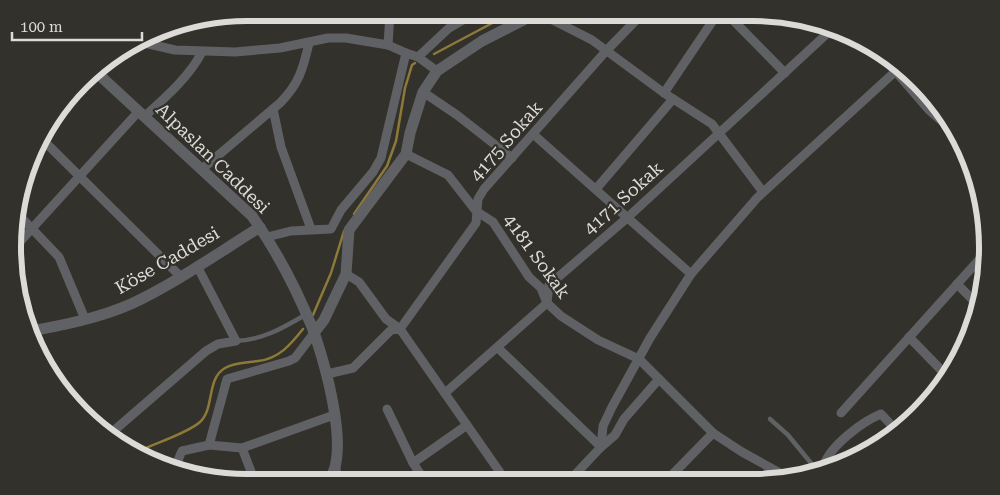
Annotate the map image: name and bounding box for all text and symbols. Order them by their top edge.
scale bar [12,10,142,42]
text: 100 m [20,18,63,36]
street label: 4175 Sokak [465,97,547,185]
street label: Alpaslan Caddesi [152,99,274,218]
street label: 4171 Sokak [579,157,667,239]
street label: 4181 Sokak [499,210,575,302]
street label: Köse Caddesi [111,222,223,298]

